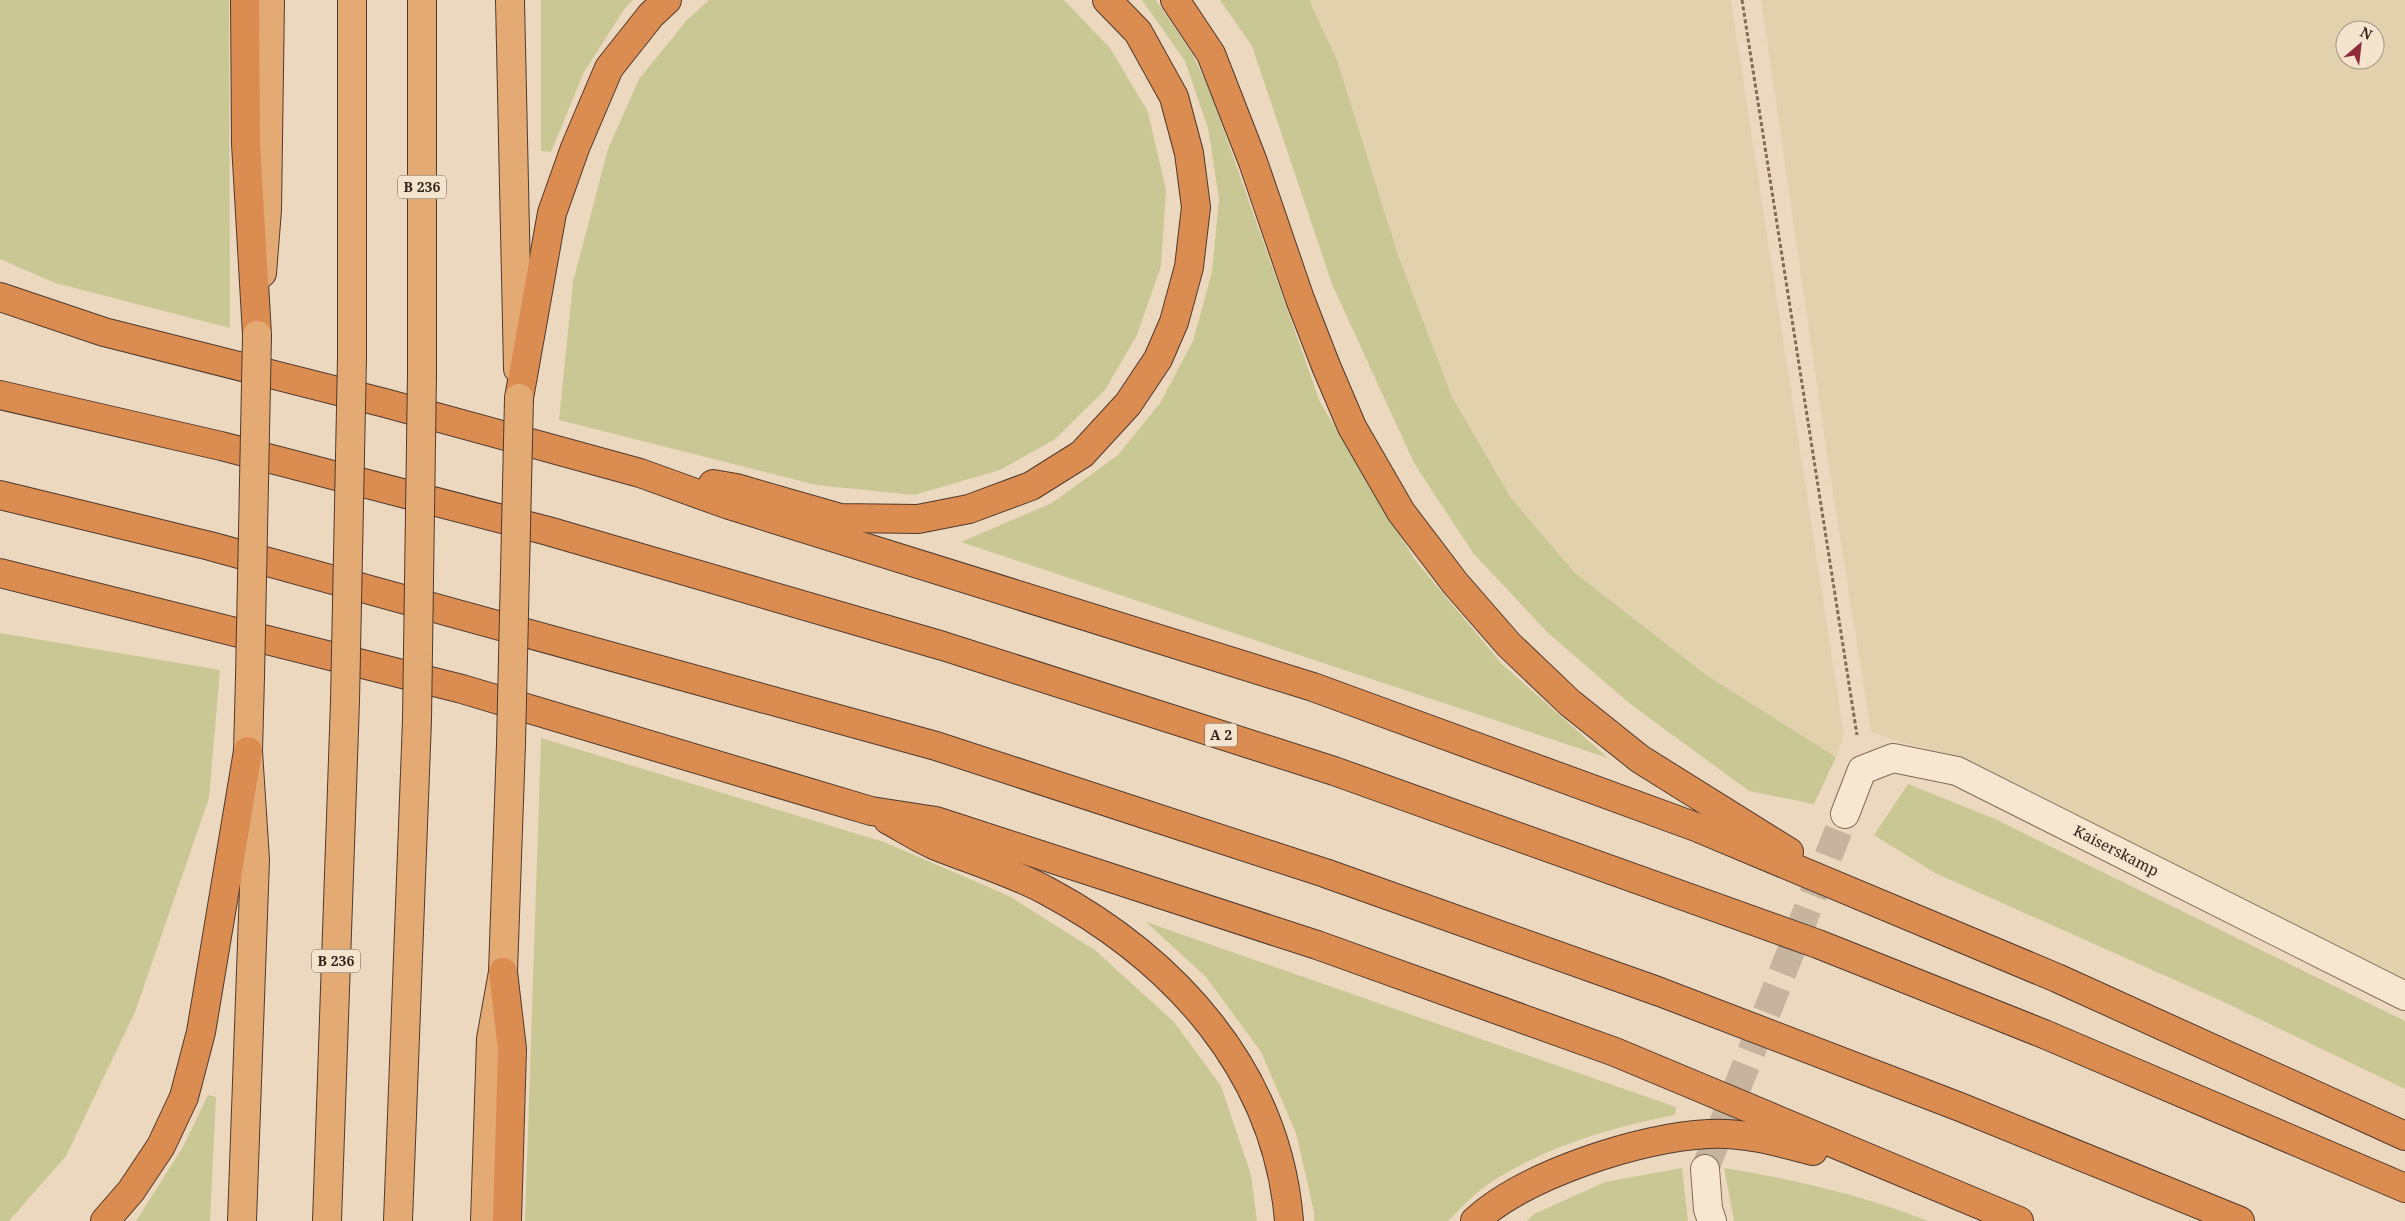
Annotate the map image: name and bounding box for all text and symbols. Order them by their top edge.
north arrow [2335,20,2385,70]
text: N [2357,22,2376,44]
road number: B 236 [398,176,446,198]
road number: A 2 [1205,724,1237,746]
street label: Kaiserskamp [2070,820,2162,880]
road number: B 236 [312,949,360,972]

